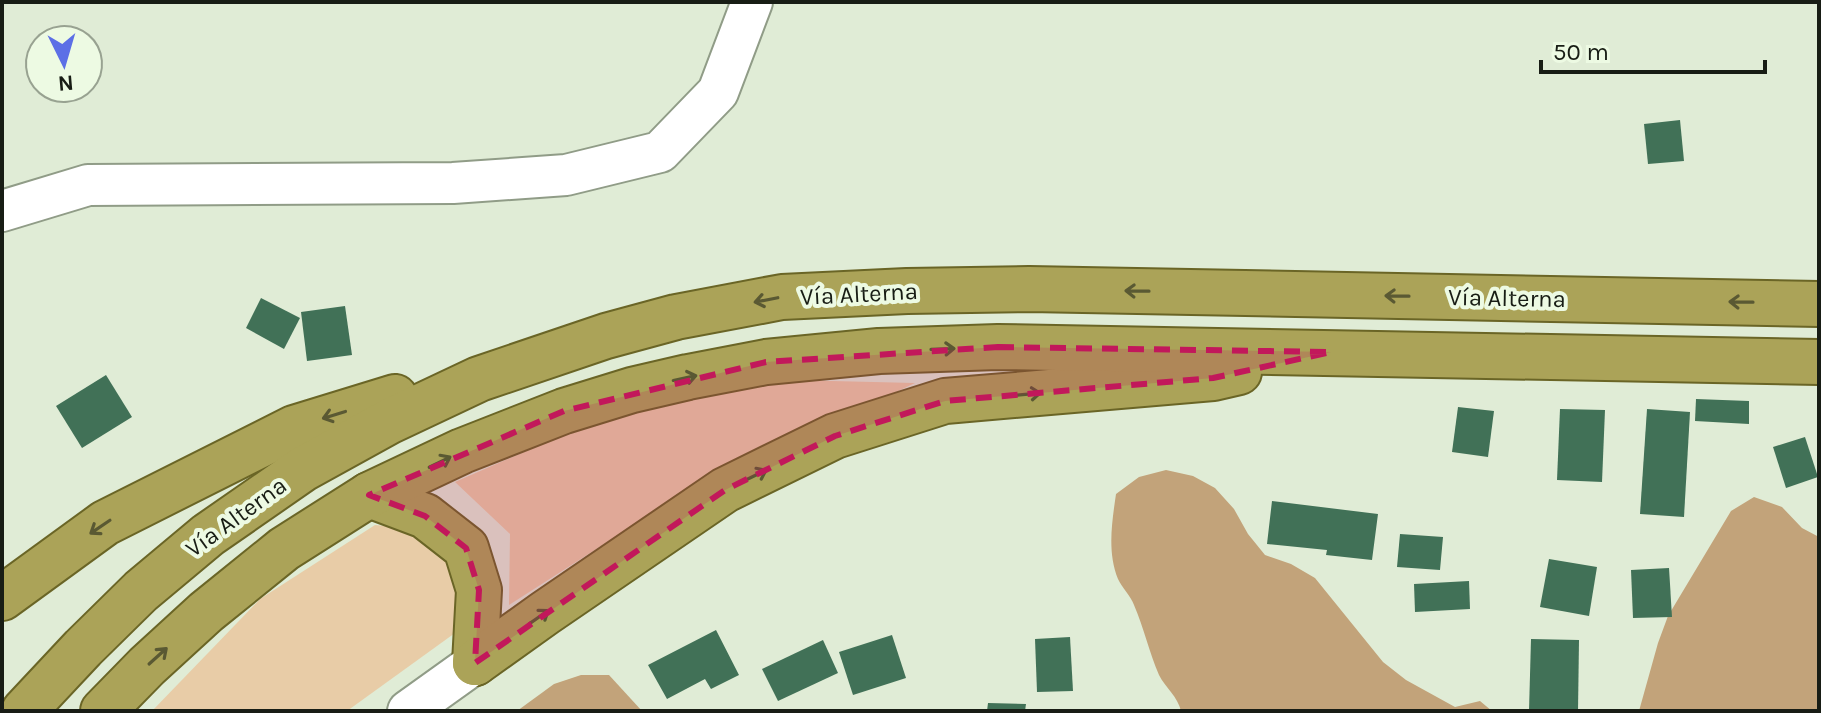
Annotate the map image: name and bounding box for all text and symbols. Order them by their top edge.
north arrow [24,24,104,104]
scale bar [1541,24,1765,74]
text: 50 m [1553,38,1609,66]
text: N [57,69,75,97]
street label: Vía Alterna [799,277,919,311]
street label: Vía Alterna [1448,283,1566,313]
one-way arrow [1124,284,1151,299]
one-way arrow [1384,288,1411,304]
one-way arrow [753,294,779,309]
one-way arrow [1728,295,1755,310]
one-way arrow [929,342,956,357]
one-way arrow [672,369,697,384]
one-way arrow [1015,386,1042,401]
one-way arrow [322,409,347,423]
one-way arrow [427,453,451,469]
one-way arrow [743,467,767,482]
street label: Vía Alterna [180,471,292,563]
one-way arrow [89,520,112,536]
one-way arrow [527,609,549,625]
one-way arrow [147,647,168,666]

